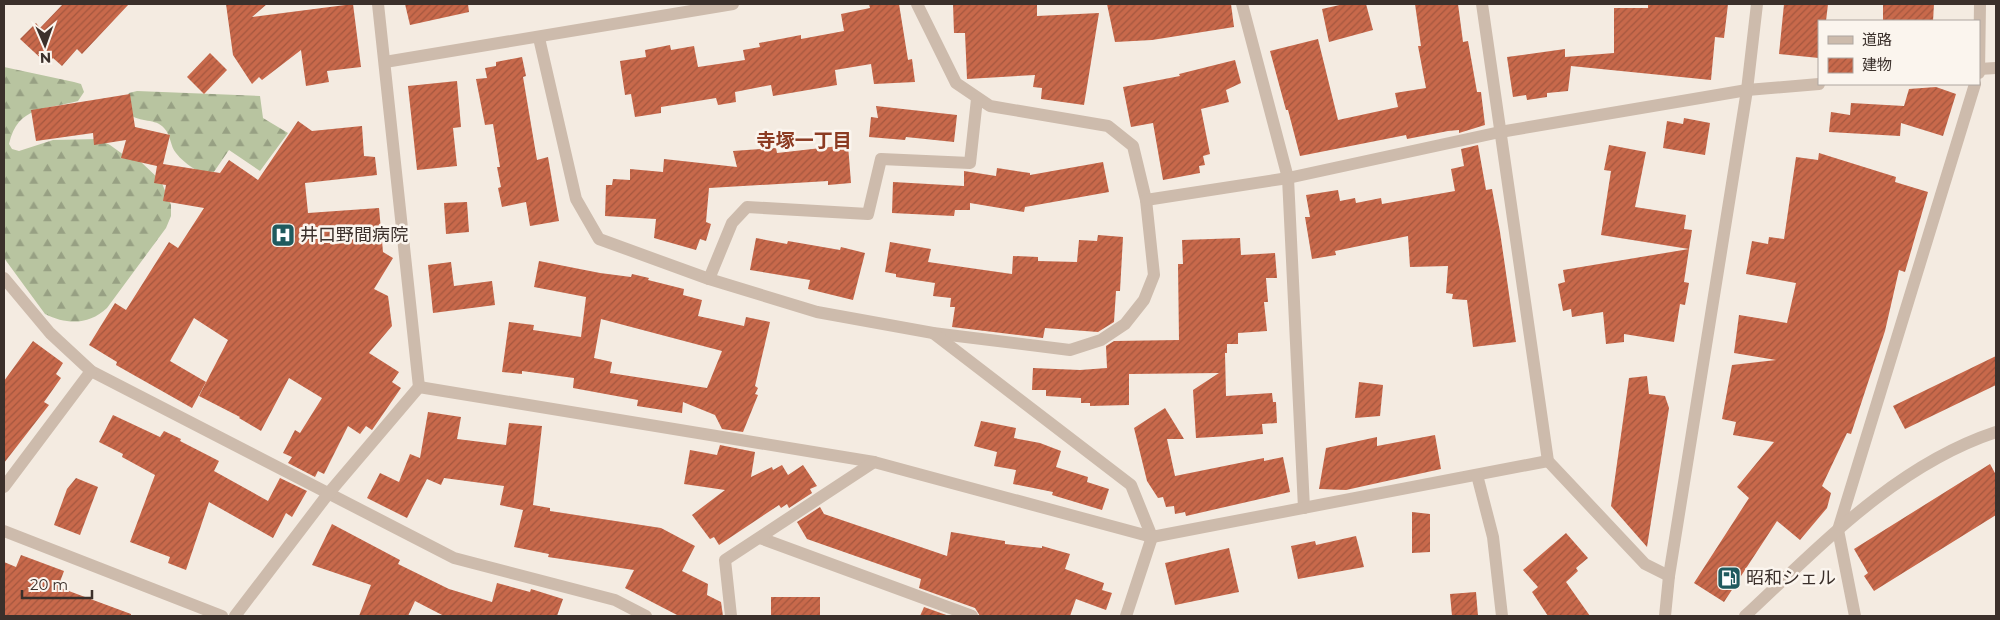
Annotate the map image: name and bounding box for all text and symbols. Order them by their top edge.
north arrow [20,20,70,70]
legend [1818,20,1980,85]
text: 道路 [1862,30,1892,49]
text: N [39,49,51,67]
text: 建物 [1862,55,1892,74]
district label: 寺塚一丁目 [756,129,852,152]
hospital icon: 井口野間病院 [270,222,296,248]
place label: 井口野間病院 [300,224,408,246]
fuel station icon: 昭和シェル [1716,565,1742,591]
place label: 昭和シェル [1746,567,1836,589]
scale bar [22,568,92,600]
text: 20 m [30,575,68,594]

